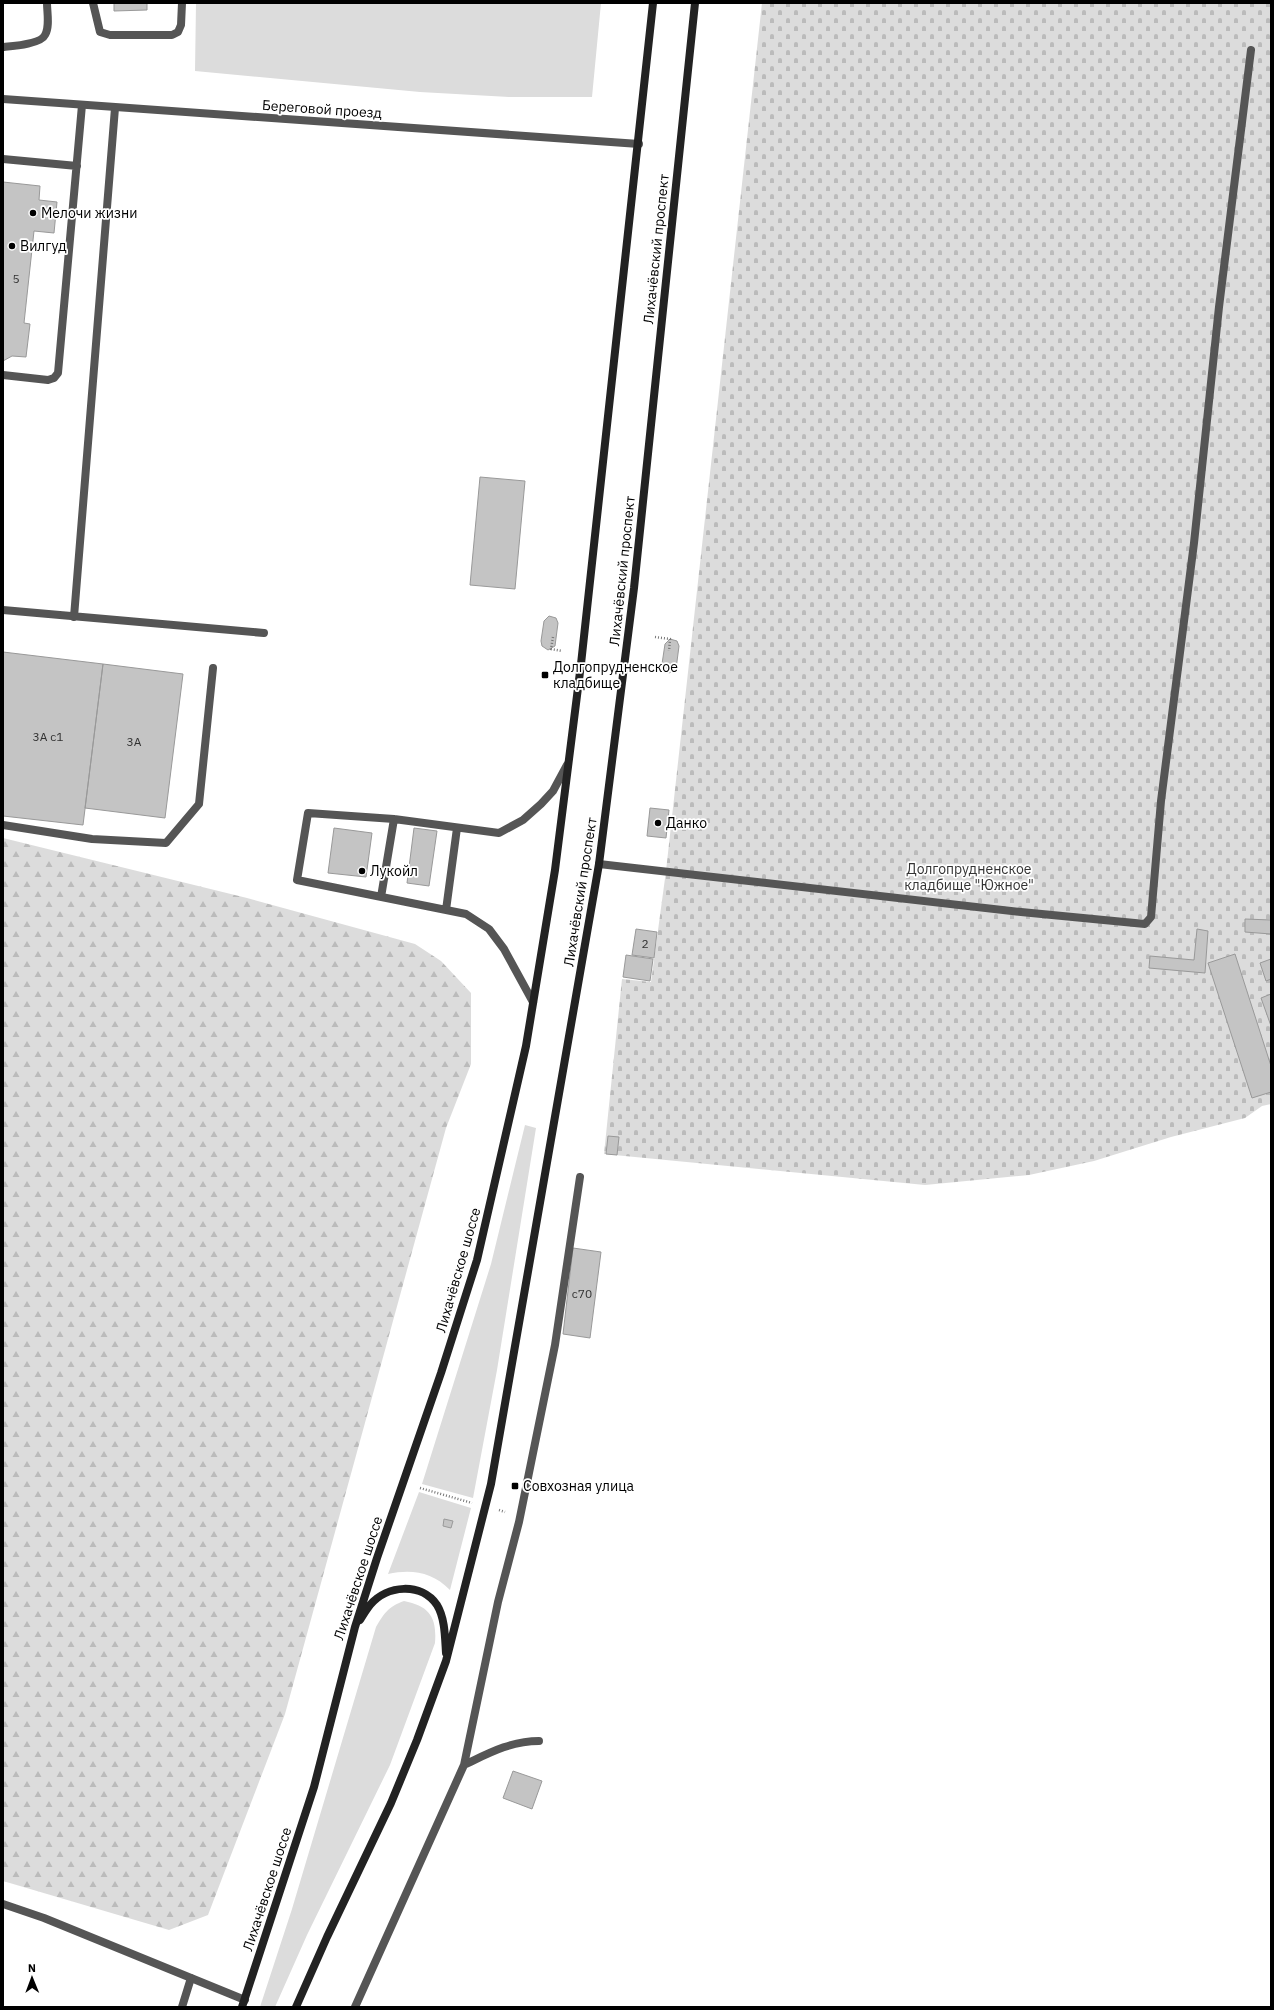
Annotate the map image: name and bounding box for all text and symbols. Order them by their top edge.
street label: Береговой проезд [261,96,383,122]
street label: Лихачёвский проспект [639,173,673,325]
place label: Мелочи жизни [41,204,137,222]
marker: Мелочи жизни [28,208,38,218]
place label: Вилгуд [20,237,67,255]
marker: Вилгуд [7,241,17,251]
house number: 5 [12,271,20,286]
street label: Лихачёвский проспект [605,495,639,647]
place label: Долгопрудненское кладбище [553,658,678,692]
marker: Долгопрудненское кладбище [540,670,550,680]
house number: 3А с1 [33,729,63,744]
house number: 3А [127,734,142,749]
place label: Данко [666,814,707,832]
street label: Лихачёвский проспект [559,816,601,968]
marker: Данко [653,818,663,828]
park label: Долгопрудненское кладбище "Южное" [904,860,1034,894]
place label: Лукойл [370,862,418,880]
marker: Лукойл [357,866,367,876]
house number: 2 [641,936,649,951]
street label: Лихачёвское шоссе [432,1205,485,1335]
house number: с70 [572,1286,592,1301]
place label: Совхозная улица [523,1477,635,1495]
marker: Совхозная улица [510,1481,520,1491]
street label: Лихачёвское шоссе [329,1513,387,1642]
street label: Лихачёвское шоссе [238,1824,296,1953]
north arrow [12,1958,52,1998]
text: N [28,1961,36,1975]

